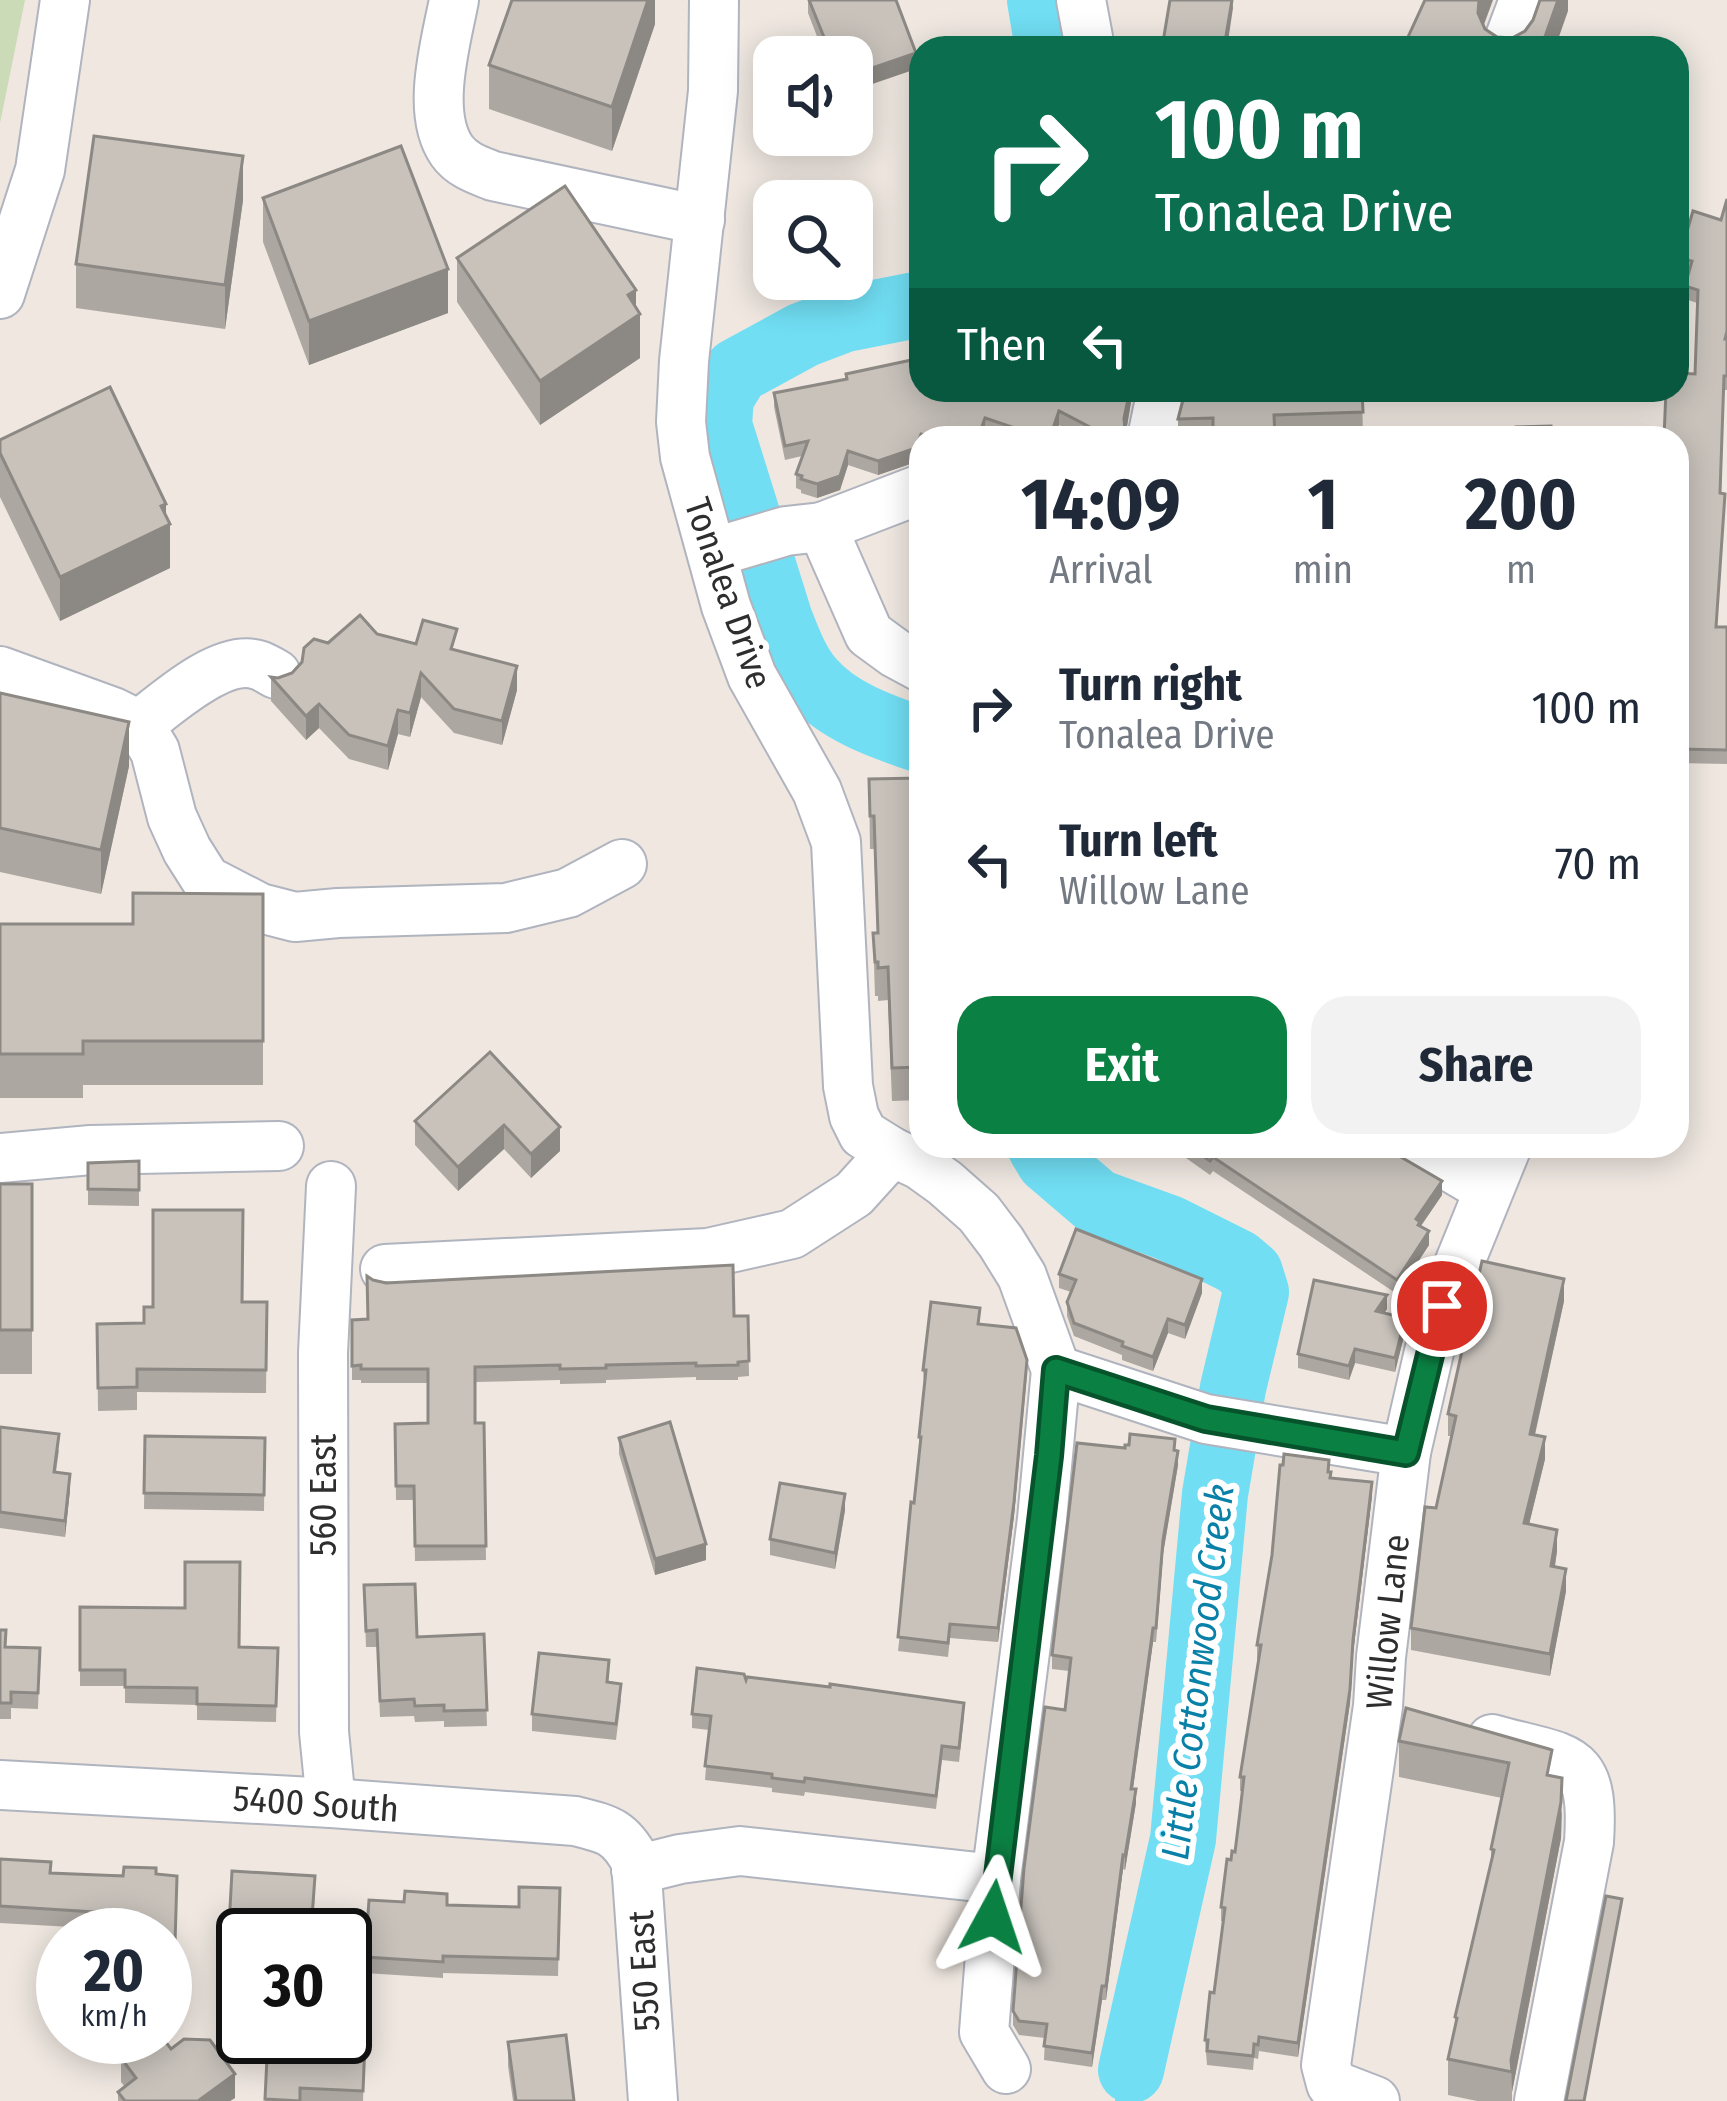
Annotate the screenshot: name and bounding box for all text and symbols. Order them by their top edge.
map controls [753,36,873,300]
button: sound [753,36,873,156]
text: 100 m [1155,79,1364,180]
icon: right [957,84,1113,240]
button: search [753,180,873,300]
text: Tonalea Drive [1155,181,1453,245]
icon: left [1072,312,1138,378]
text: Then [957,318,1048,372]
text: 14:09 [1021,462,1181,548]
text: 1 [1308,462,1338,548]
text: 200 [1465,462,1577,548]
street label: Tonalea Drive [675,492,781,695]
text: Arrival [1049,547,1153,593]
text: min [1293,547,1353,593]
text: m [1506,547,1536,593]
text: Turn right [1059,658,1242,712]
icon: right [957,675,1023,741]
text: 100 m [1531,681,1641,735]
text: Tonalea Drive [1059,712,1275,758]
text: Turn left [1059,814,1218,868]
icon: left [957,831,1023,897]
text: 70 m [1555,837,1641,891]
text: Willow Lane [1059,868,1250,914]
button: Exit [957,996,1287,1134]
button: Share [1311,996,1641,1134]
pin [1391,1255,1493,1357]
icon: arrive [1409,1273,1475,1339]
street label: 560 East [302,1433,346,1556]
water label: Little Cottonwood Creek [1152,1482,1244,1862]
street label: Willow Lane [1357,1532,1419,1712]
street label: 5400 South [231,1776,400,1832]
position arrow [930,1854,1056,1980]
speed limit sign: 30 [216,1908,372,2064]
street label: 550 East [619,1909,669,2033]
text: 20 [84,1935,144,2007]
text: km/h [81,1998,147,2034]

